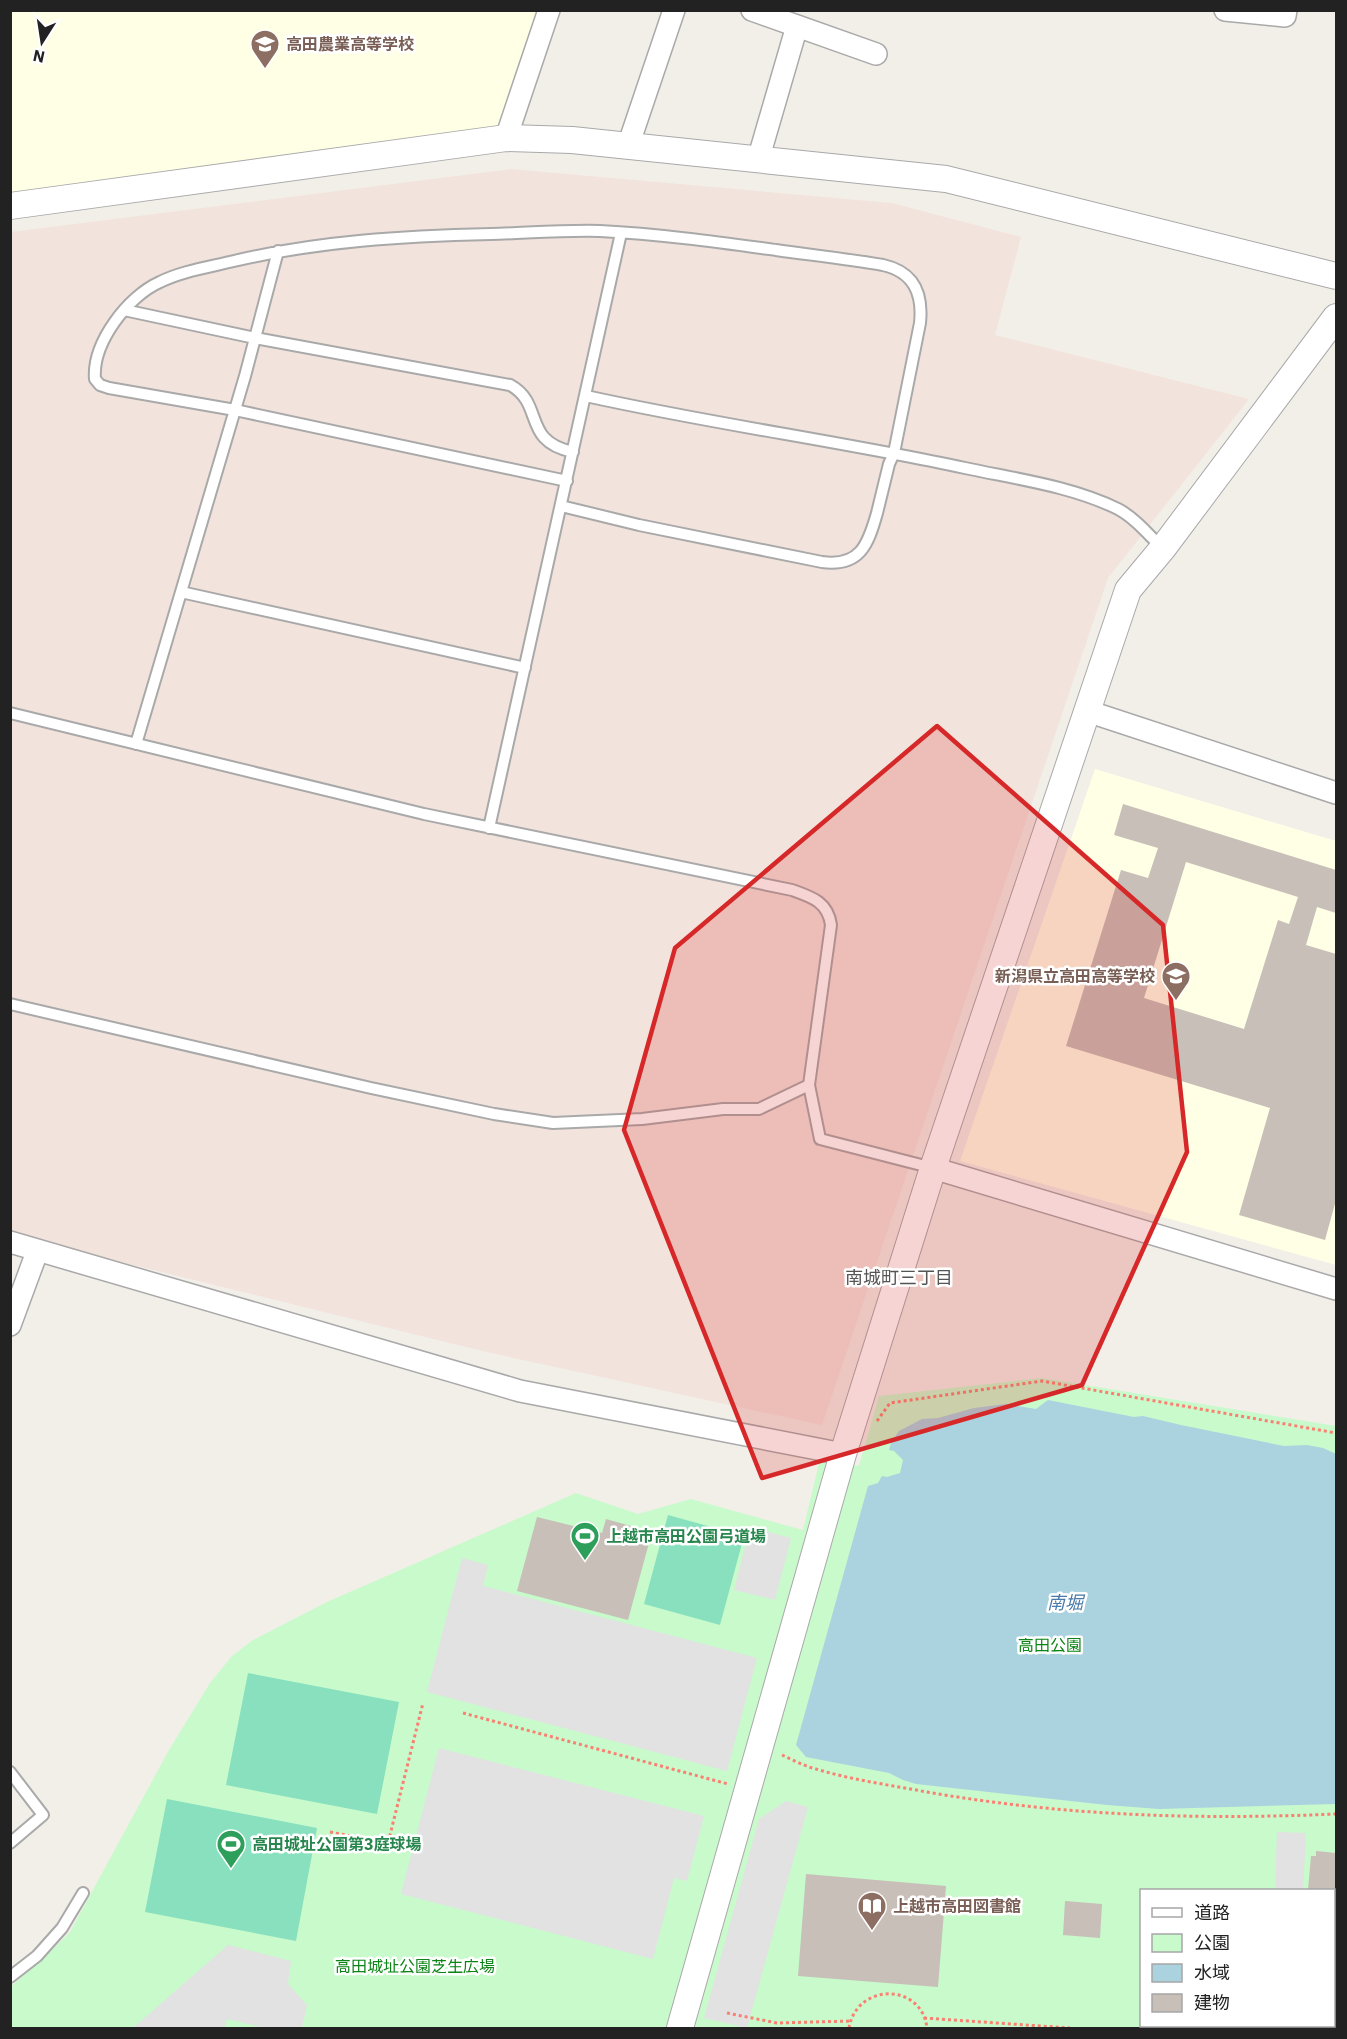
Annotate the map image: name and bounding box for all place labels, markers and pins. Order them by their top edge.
school or university icon: 高田農業高等学校 [249,28,281,70]
place label: 高田農業高等学校 [286,34,414,54]
school or university icon: 新潟県立高田高等学校 [1160,960,1192,1002]
place label: 新潟県立高田高等学校 [995,966,1155,986]
sports icon: 上越市高田公園弓道場 [569,1520,601,1562]
place label: 上越市高田公園弓道場 [606,1526,766,1546]
sports icon: 高田城址公園第3庭球場 [215,1828,247,1870]
place label: 高田城址公園第3庭球場 [252,1834,422,1854]
library icon: 上越市高田図書館 [856,1890,888,1932]
place label: 上越市高田図書館 [893,1896,1021,1916]

